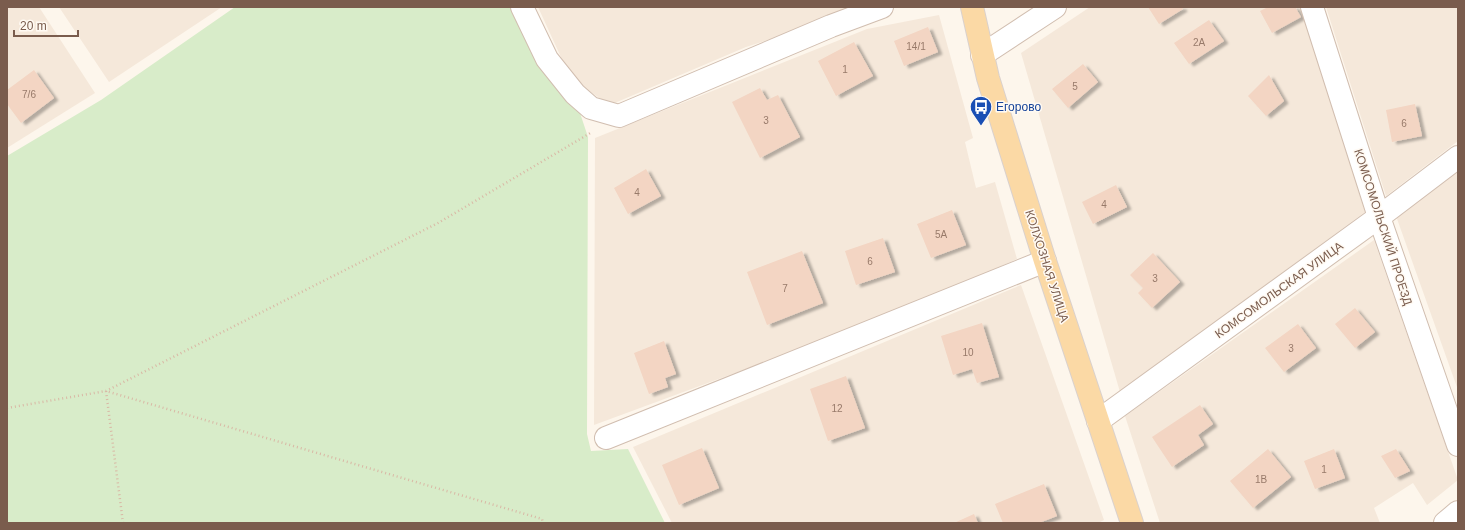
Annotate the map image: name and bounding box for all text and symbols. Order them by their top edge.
scale bar [14,12,78,38]
text: 20 m [20,19,47,33]
house number: 2А [1193,37,1205,48]
house number: 14/1 [906,41,926,52]
house number: 1 [842,64,848,75]
house number: 5 [1072,81,1078,92]
house number: 7/6 [22,89,36,100]
bus stop icon: Егорово [968,94,994,127]
place label: Егорово [996,100,1041,114]
house number: 3 [763,115,769,126]
house number: 6 [1401,118,1407,129]
street label: КОМСОМОЛЬСКИЙ ПРОЕЗД [1351,147,1416,307]
house number: 4 [634,187,640,198]
house number: 4 [1101,199,1107,210]
street label: КОЛХОЗНАЯ УЛИЦА [1022,208,1072,324]
house number: 5А [935,229,947,240]
street label: КОМСОМОЛЬСКАЯ УЛИЦА [1212,239,1346,341]
house number: 6 [867,256,873,267]
house number: 3 [1152,273,1158,284]
house number: 7 [782,283,788,294]
house number: 3 [1288,343,1294,354]
house number: 10 [962,347,974,358]
house number: 12 [831,403,843,414]
house number: 1 [1321,464,1327,475]
house number: 1В [1255,474,1267,485]

